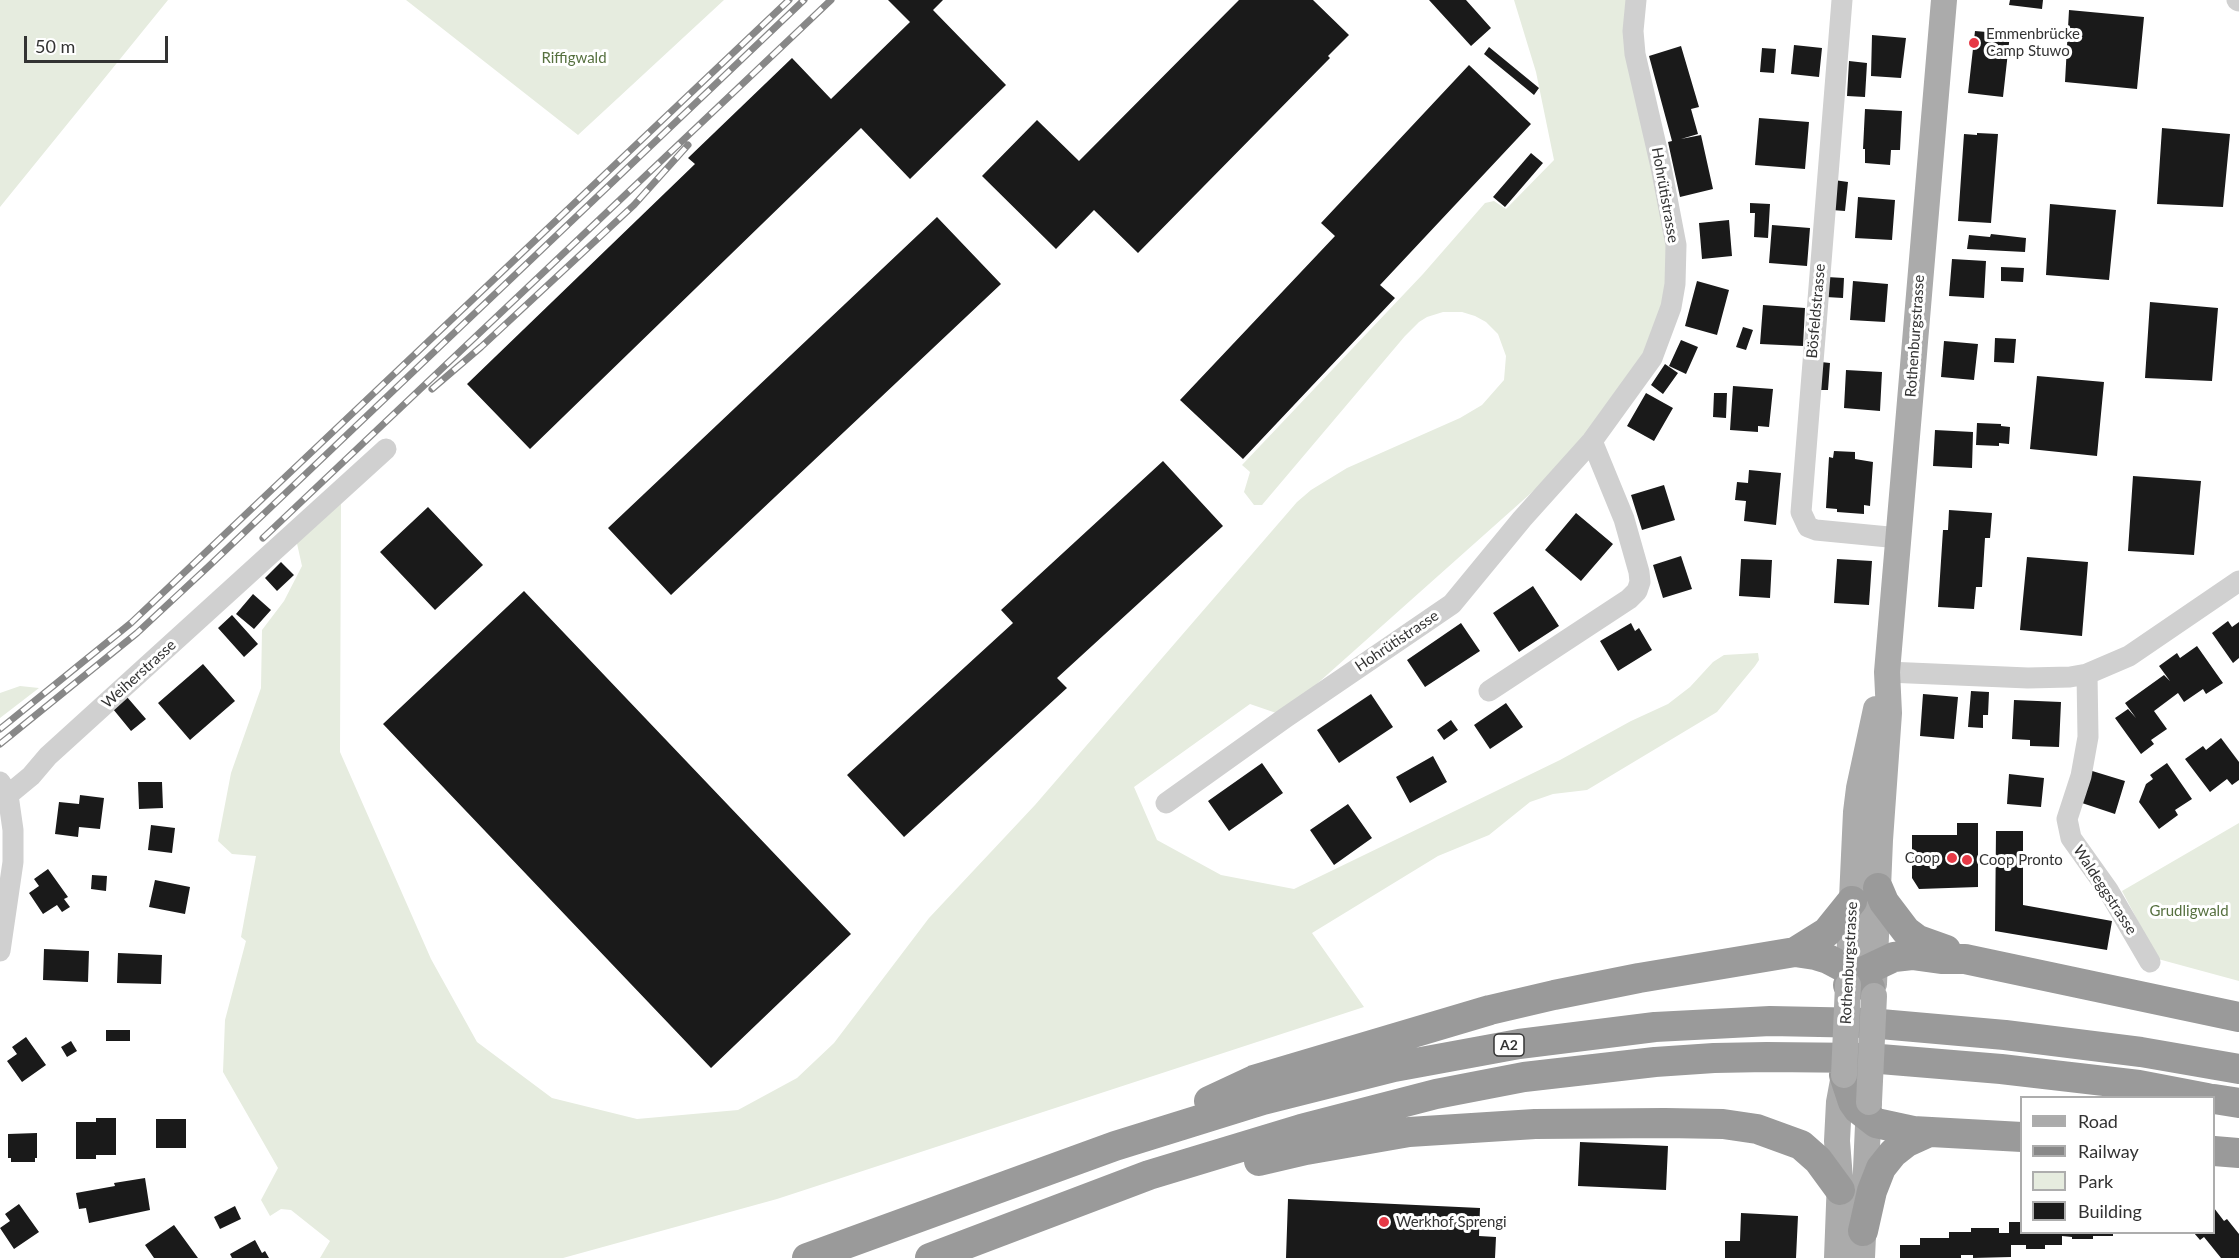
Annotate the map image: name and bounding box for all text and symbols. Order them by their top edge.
scale bar [27,24,171,62]
place label: Emmenbrücke Camp Stuwo [1986,25,2080,60]
text: 50 m [35,35,75,57]
marker: Emmenbrücke Camp Stuwo [1967,36,1981,50]
park label: Riffigwald [541,49,607,67]
street label: Hohrütistrasse [1648,146,1682,244]
street label: Bösfeldstrasse [1803,263,1829,359]
street label: Rothenburgstrasse [1902,274,1928,398]
street label: Hohrütistrasse [1352,606,1442,676]
street label: Weiherstrasse [98,636,180,712]
street label: Waldeggstrasse [2069,842,2141,938]
place label: Coop [1905,849,1940,867]
marker: Coop [1945,851,1959,865]
place label: Coop Pronto [1979,851,2063,869]
marker: Coop Pronto [1960,853,1974,867]
street label: Rothenburgstrasse [1837,901,1861,1025]
park label: Grudligwald [2149,902,2229,920]
road number: A2 [1494,1034,1524,1056]
legend [2020,1096,2215,1234]
text: Road [2078,1110,2118,1132]
text: Railway [2078,1140,2139,1162]
text: Park [2078,1170,2113,1192]
text: Building [2078,1200,2142,1222]
place label: Werkhof Sprengi [1396,1213,1507,1231]
marker: Werkhof Sprengi [1377,1215,1391,1229]

